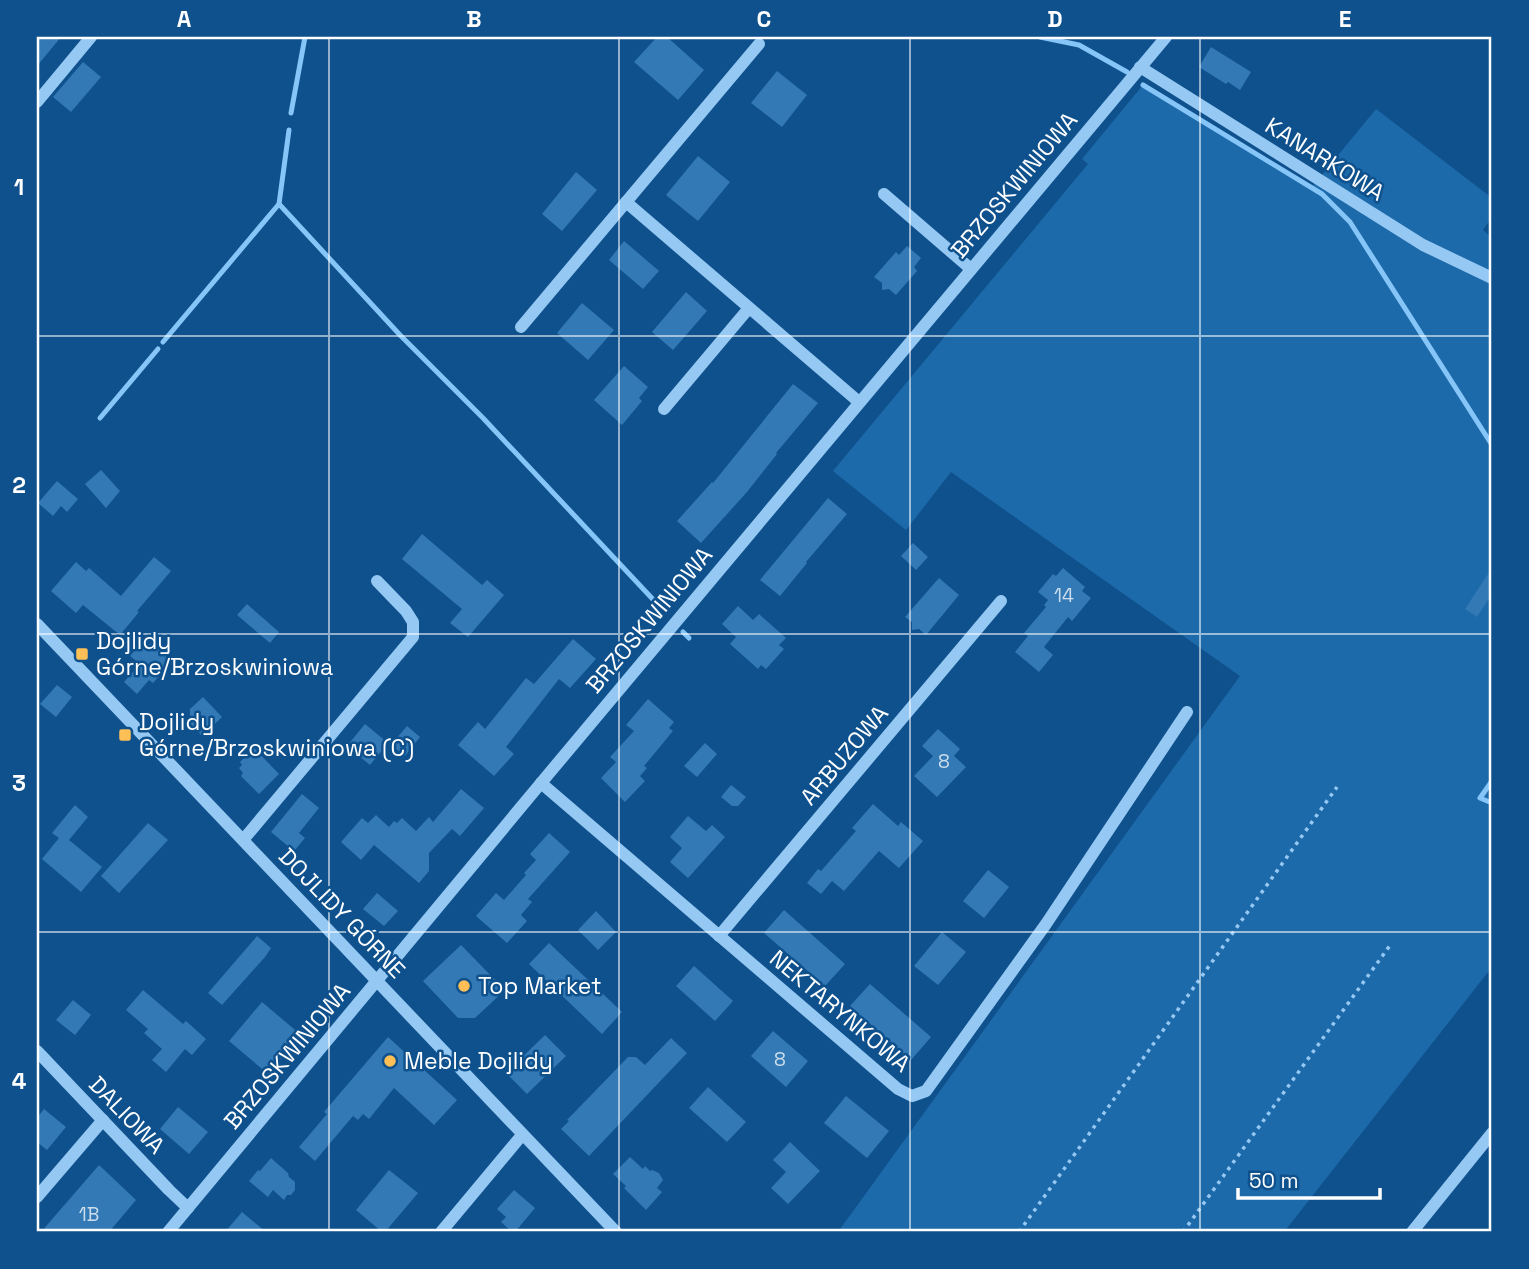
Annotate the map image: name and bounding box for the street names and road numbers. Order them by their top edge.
street label: BRZOSKWINIOWA [944,106,1084,264]
street label: KANARKOWA [1260,110,1390,208]
street label: BRZOSKWINIOWA [579,541,719,699]
street label: ARBUZOWA [793,699,895,811]
street label: DOJLIDY GÓRNE [272,841,412,985]
street label: NEKTARYNKOWA [763,943,917,1079]
street label: BRZOSKWINIOWA [217,977,357,1135]
street label: DALIOWA [83,1070,171,1160]

